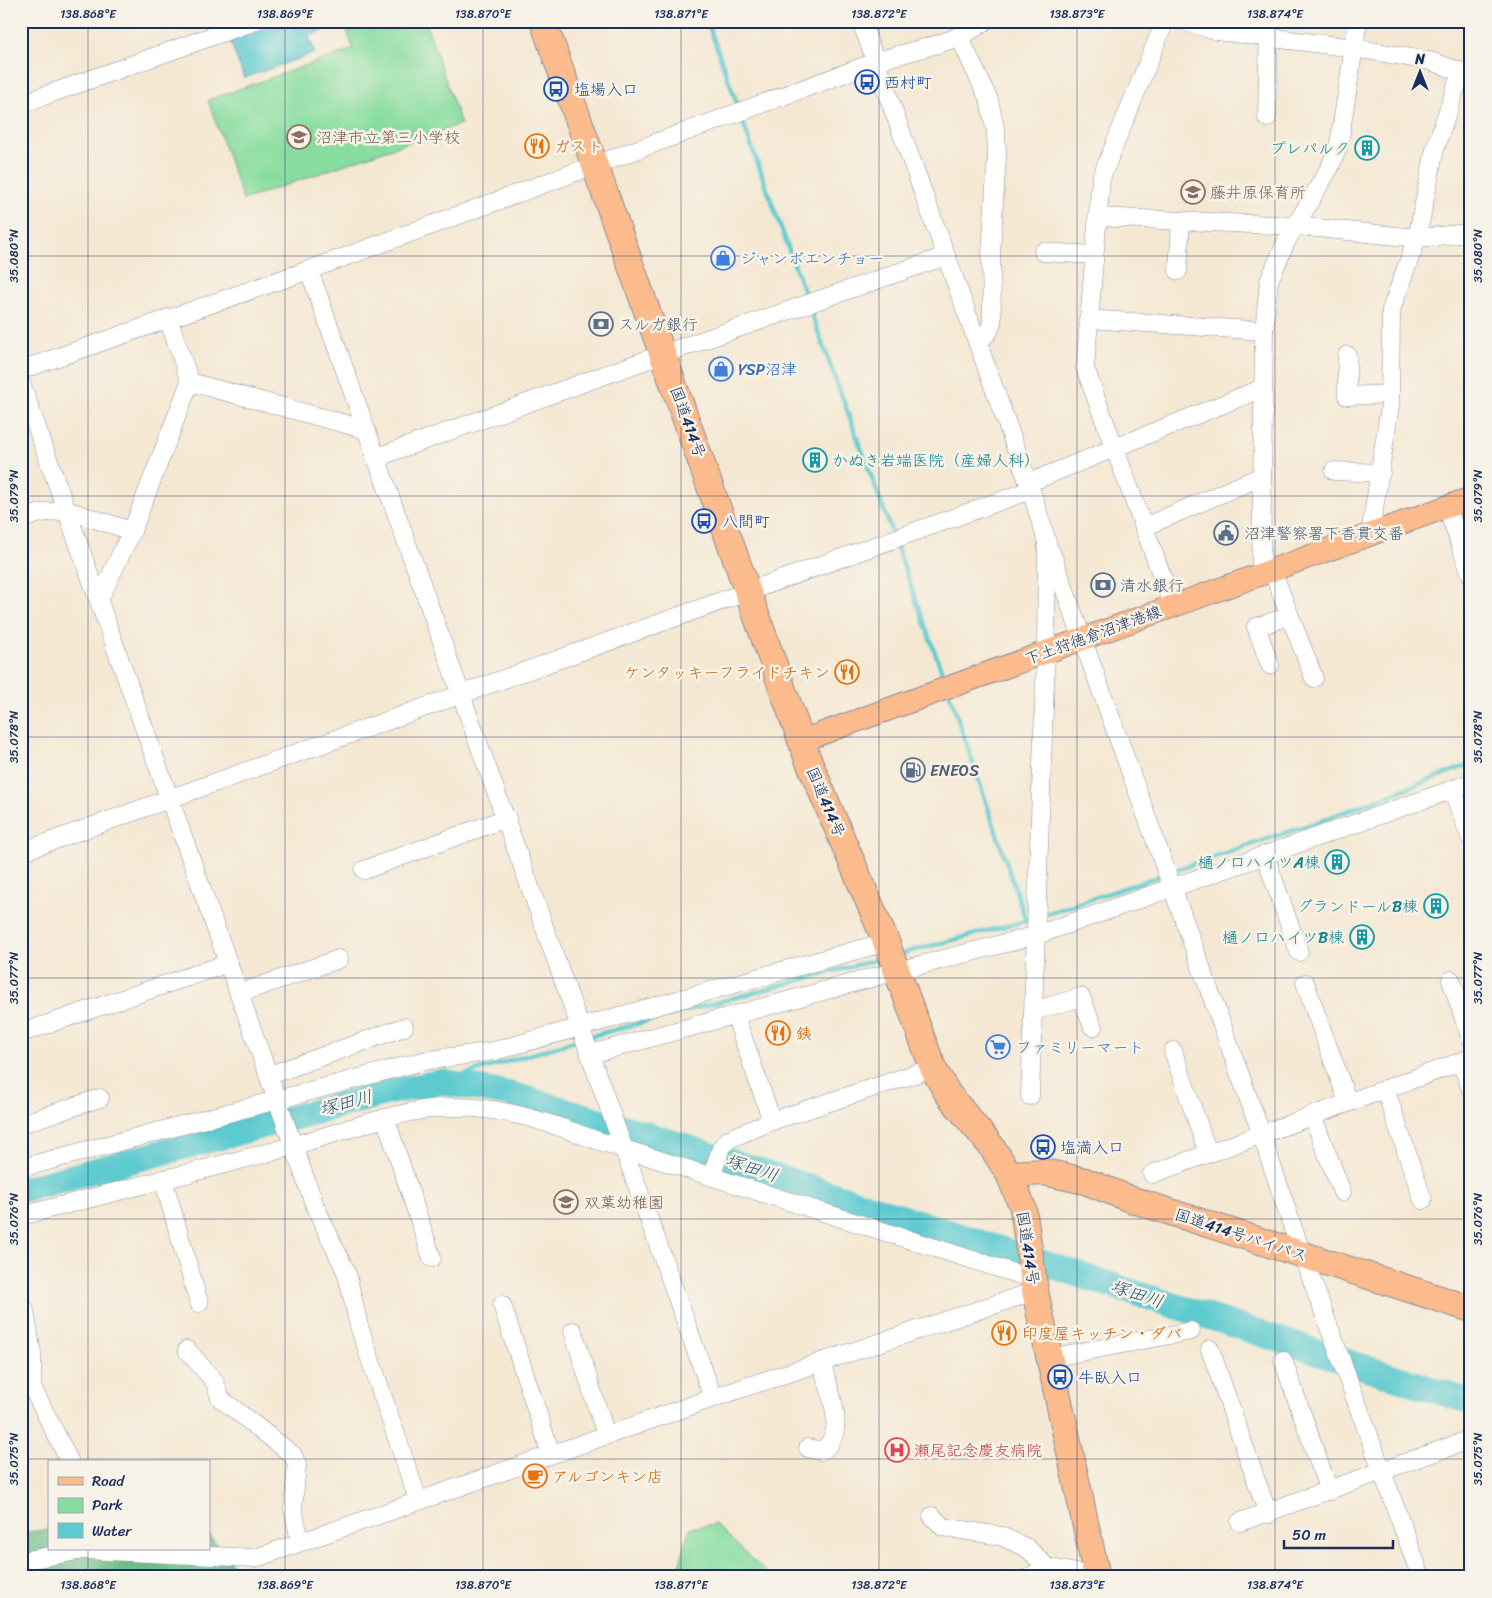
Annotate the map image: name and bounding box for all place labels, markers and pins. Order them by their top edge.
place label: 西村町 [884,68,932,97]
bus stop icon: 西村町 [854,69,880,95]
place label: 塩場入口 [574,75,638,104]
bus stop icon: 塩場入口 [543,76,569,102]
place label: 沼津市立第三小学校 [316,123,460,152]
school or university icon: 沼津市立第三小学校 [286,124,312,150]
place label: ガスト [554,132,604,161]
restaurant icon: ガスト [524,133,550,159]
place label: プレパルク [1270,134,1350,163]
building icon: プレパルク [1354,135,1380,161]
place label: 藤井原保育所 [1210,178,1306,207]
school or university icon: 藤井原保育所 [1180,179,1206,205]
place label: ジャンボエンチョー [740,244,884,273]
shop icon: ジャンボエンチョー [710,245,736,271]
place label: スルガ銀行 [618,310,698,339]
bank icon: スルガ銀行 [588,311,614,337]
place label: YSP沼津 [738,355,797,384]
shop icon: YSP沼津 [708,356,734,382]
place label: かぬき岩端医院（産婦人科） [832,446,1040,475]
building icon: かぬき岩端医院（産婦人科） [802,447,828,473]
place label: 八間町 [722,507,770,536]
bus stop icon: 八間町 [691,508,717,534]
place label: 沼津警察署下香貫交番 [1244,519,1404,548]
public building icon: 沼津警察署下香貫交番 [1213,520,1239,546]
place label: 清水銀行 [1120,571,1184,600]
bank icon: 清水銀行 [1090,572,1116,598]
place label: ケンタッキーフライドチキン [624,658,830,687]
restaurant icon: ケンタッキーフライドチキン [834,659,860,685]
place label: ENEOS [930,756,979,785]
fuel station icon: ENEOS [900,757,926,783]
place label: 樋ノ口ハイツA棟 [1198,848,1320,877]
building icon: 樋ノ口ハイツA棟 [1324,849,1350,875]
place label: グランドールB棟 [1297,892,1418,921]
building icon: グランドールB棟 [1423,893,1449,919]
place label: 樋ノ口ハイツB棟 [1222,923,1344,952]
building icon: 樋ノ口ハイツB棟 [1349,924,1375,950]
place label: 銕 [796,1019,812,1048]
restaurant icon: 銕 [765,1020,791,1046]
place label: ファミリーマート [1016,1033,1144,1062]
supermarket icon: ファミリーマート [985,1034,1011,1060]
place label: 塩満入口 [1060,1133,1124,1162]
bus stop icon: 塩満入口 [1030,1134,1056,1160]
place label: 双葉幼稚園 [584,1188,664,1217]
school or university icon: 双葉幼稚園 [553,1189,579,1215]
place label: 印度屋キッチン・ダバ [1022,1319,1182,1348]
restaurant icon: 印度屋キッチン・ダバ [991,1320,1017,1346]
place label: 牛臥入口 [1078,1363,1142,1392]
bus stop icon: 牛臥入口 [1047,1364,1073,1390]
place label: 瀬尾記念慶友病院 [914,1436,1042,1465]
hospital icon: 瀬尾記念慶友病院 [884,1437,910,1463]
place label: アルゴンキン店 [552,1462,663,1491]
cafe icon: アルゴンキン店 [522,1463,548,1489]

